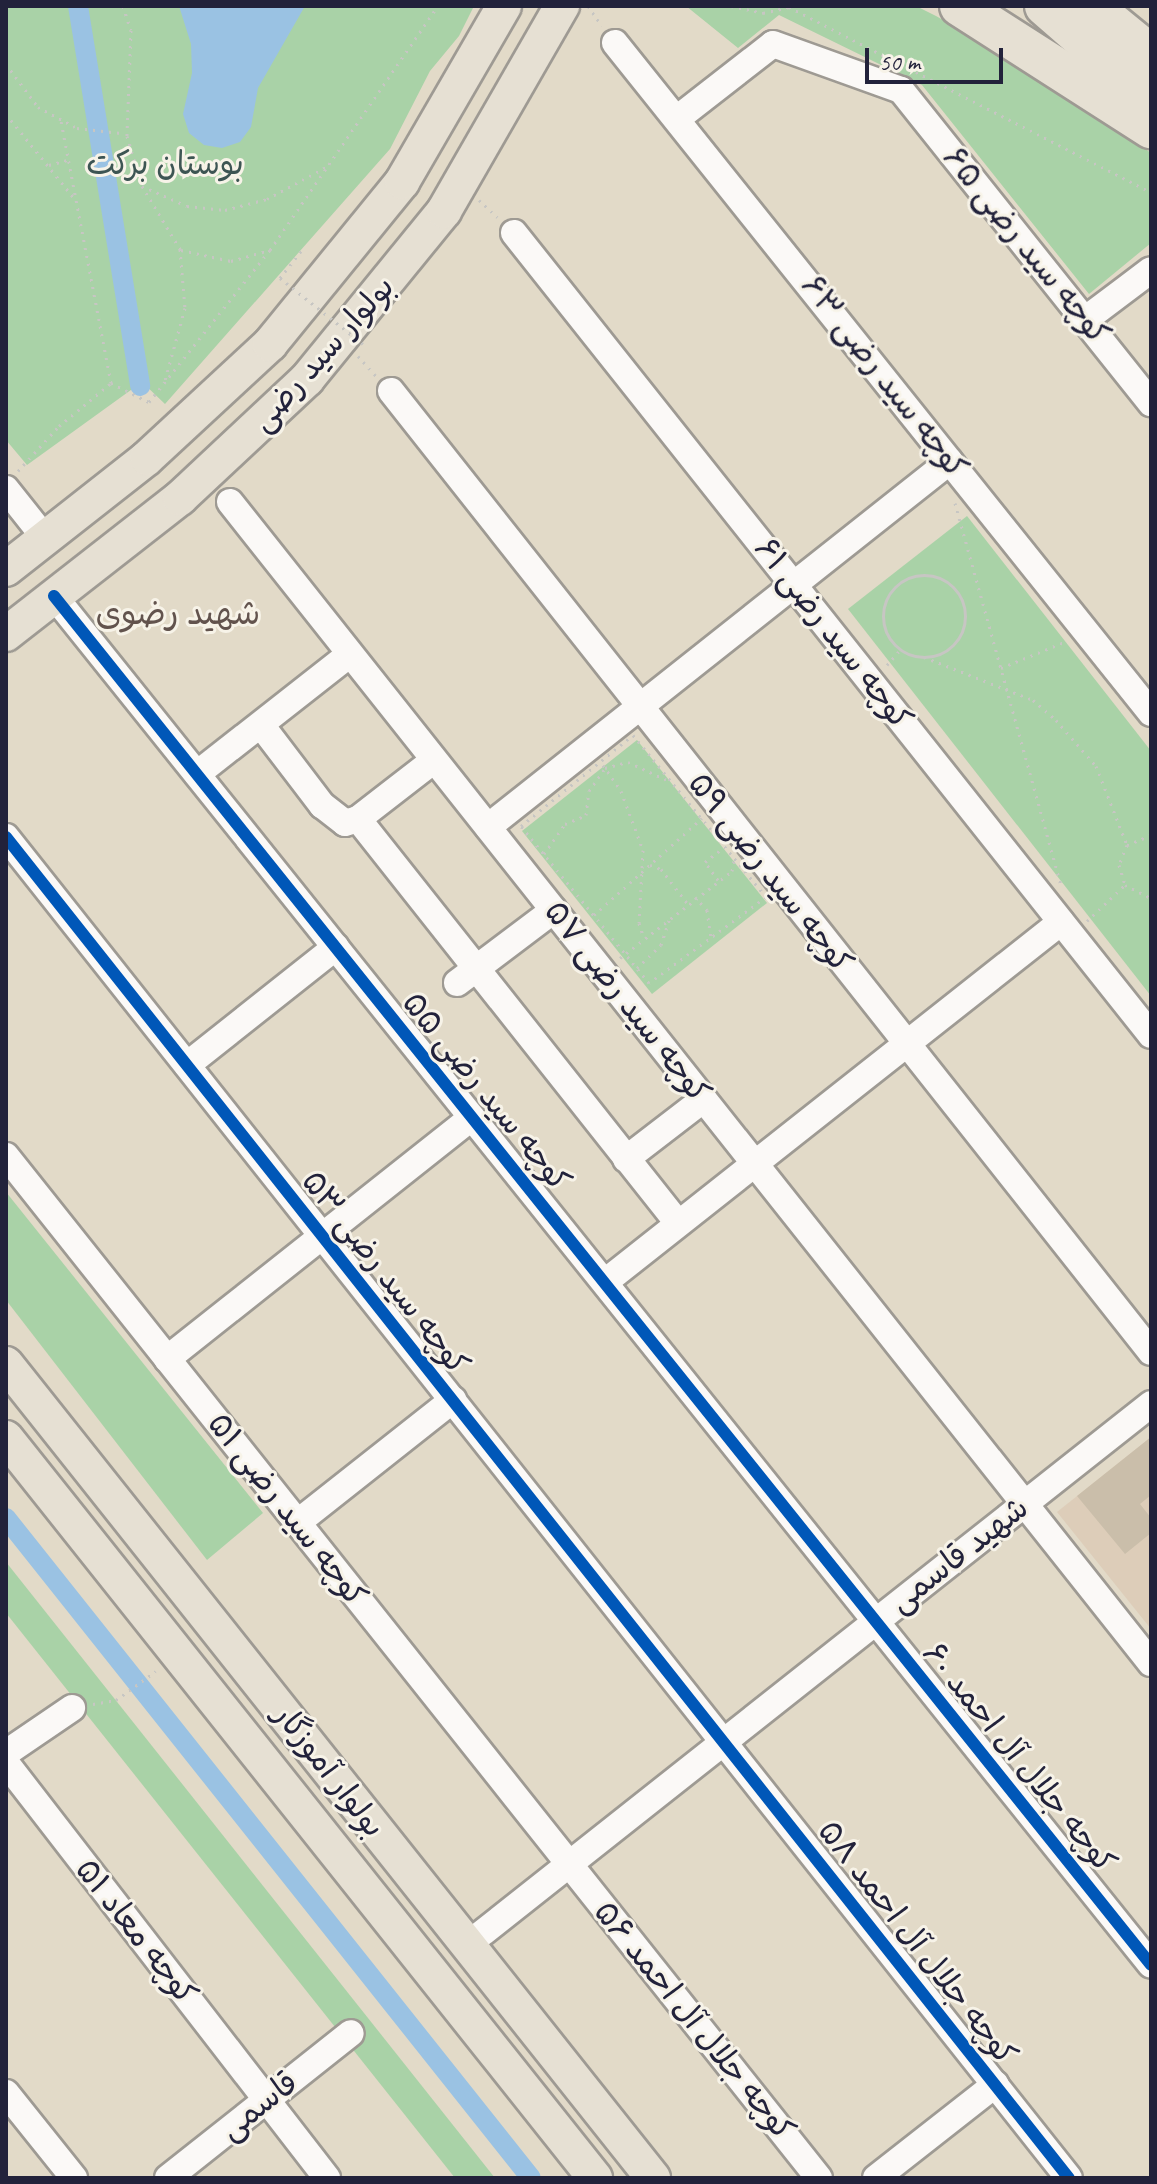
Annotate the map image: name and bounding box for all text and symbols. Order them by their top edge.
scale bar [869,32,1007,82]
text: 50 m [879,47,920,77]
street label: کوچه سید رضی ۶۵ [934,139,1118,353]
park label: بوستان برکت [86,145,244,183]
street label: بولوار سید رضی [243,268,403,440]
street label: کوچه سید رضی ۶۳ [793,268,975,486]
street label: کوچه سید رضی ۶۱ [746,530,920,738]
district label: شهید رضوی [96,593,260,633]
street label: کوچه سید رضی ۵۹ [680,765,860,981]
street label: کوچه سید رضی ۵۷ [536,893,718,1111]
street label: کوچه سید رضی ۵۵ [394,984,578,1200]
street label: کوچه سید رضی ۵۳ [293,1163,477,1383]
street label: کوچه سید رضی ۵۱ [199,1405,375,1615]
street label: شهید قاسمی [882,1489,1036,1621]
street label: کوچه جلال آل احمد ۶۰ [914,1635,1124,1881]
street label: بولوار آموزگار [265,1697,393,1845]
street label: کوچه جلال آل احمد ۵۸ [809,1813,1025,2073]
street label: کوچه معاد ۵۱ [67,1851,205,2013]
street label: کوچه جلال آل احمد ۵۶ [585,1893,803,2149]
street label: قاسمی [212,2064,306,2148]

